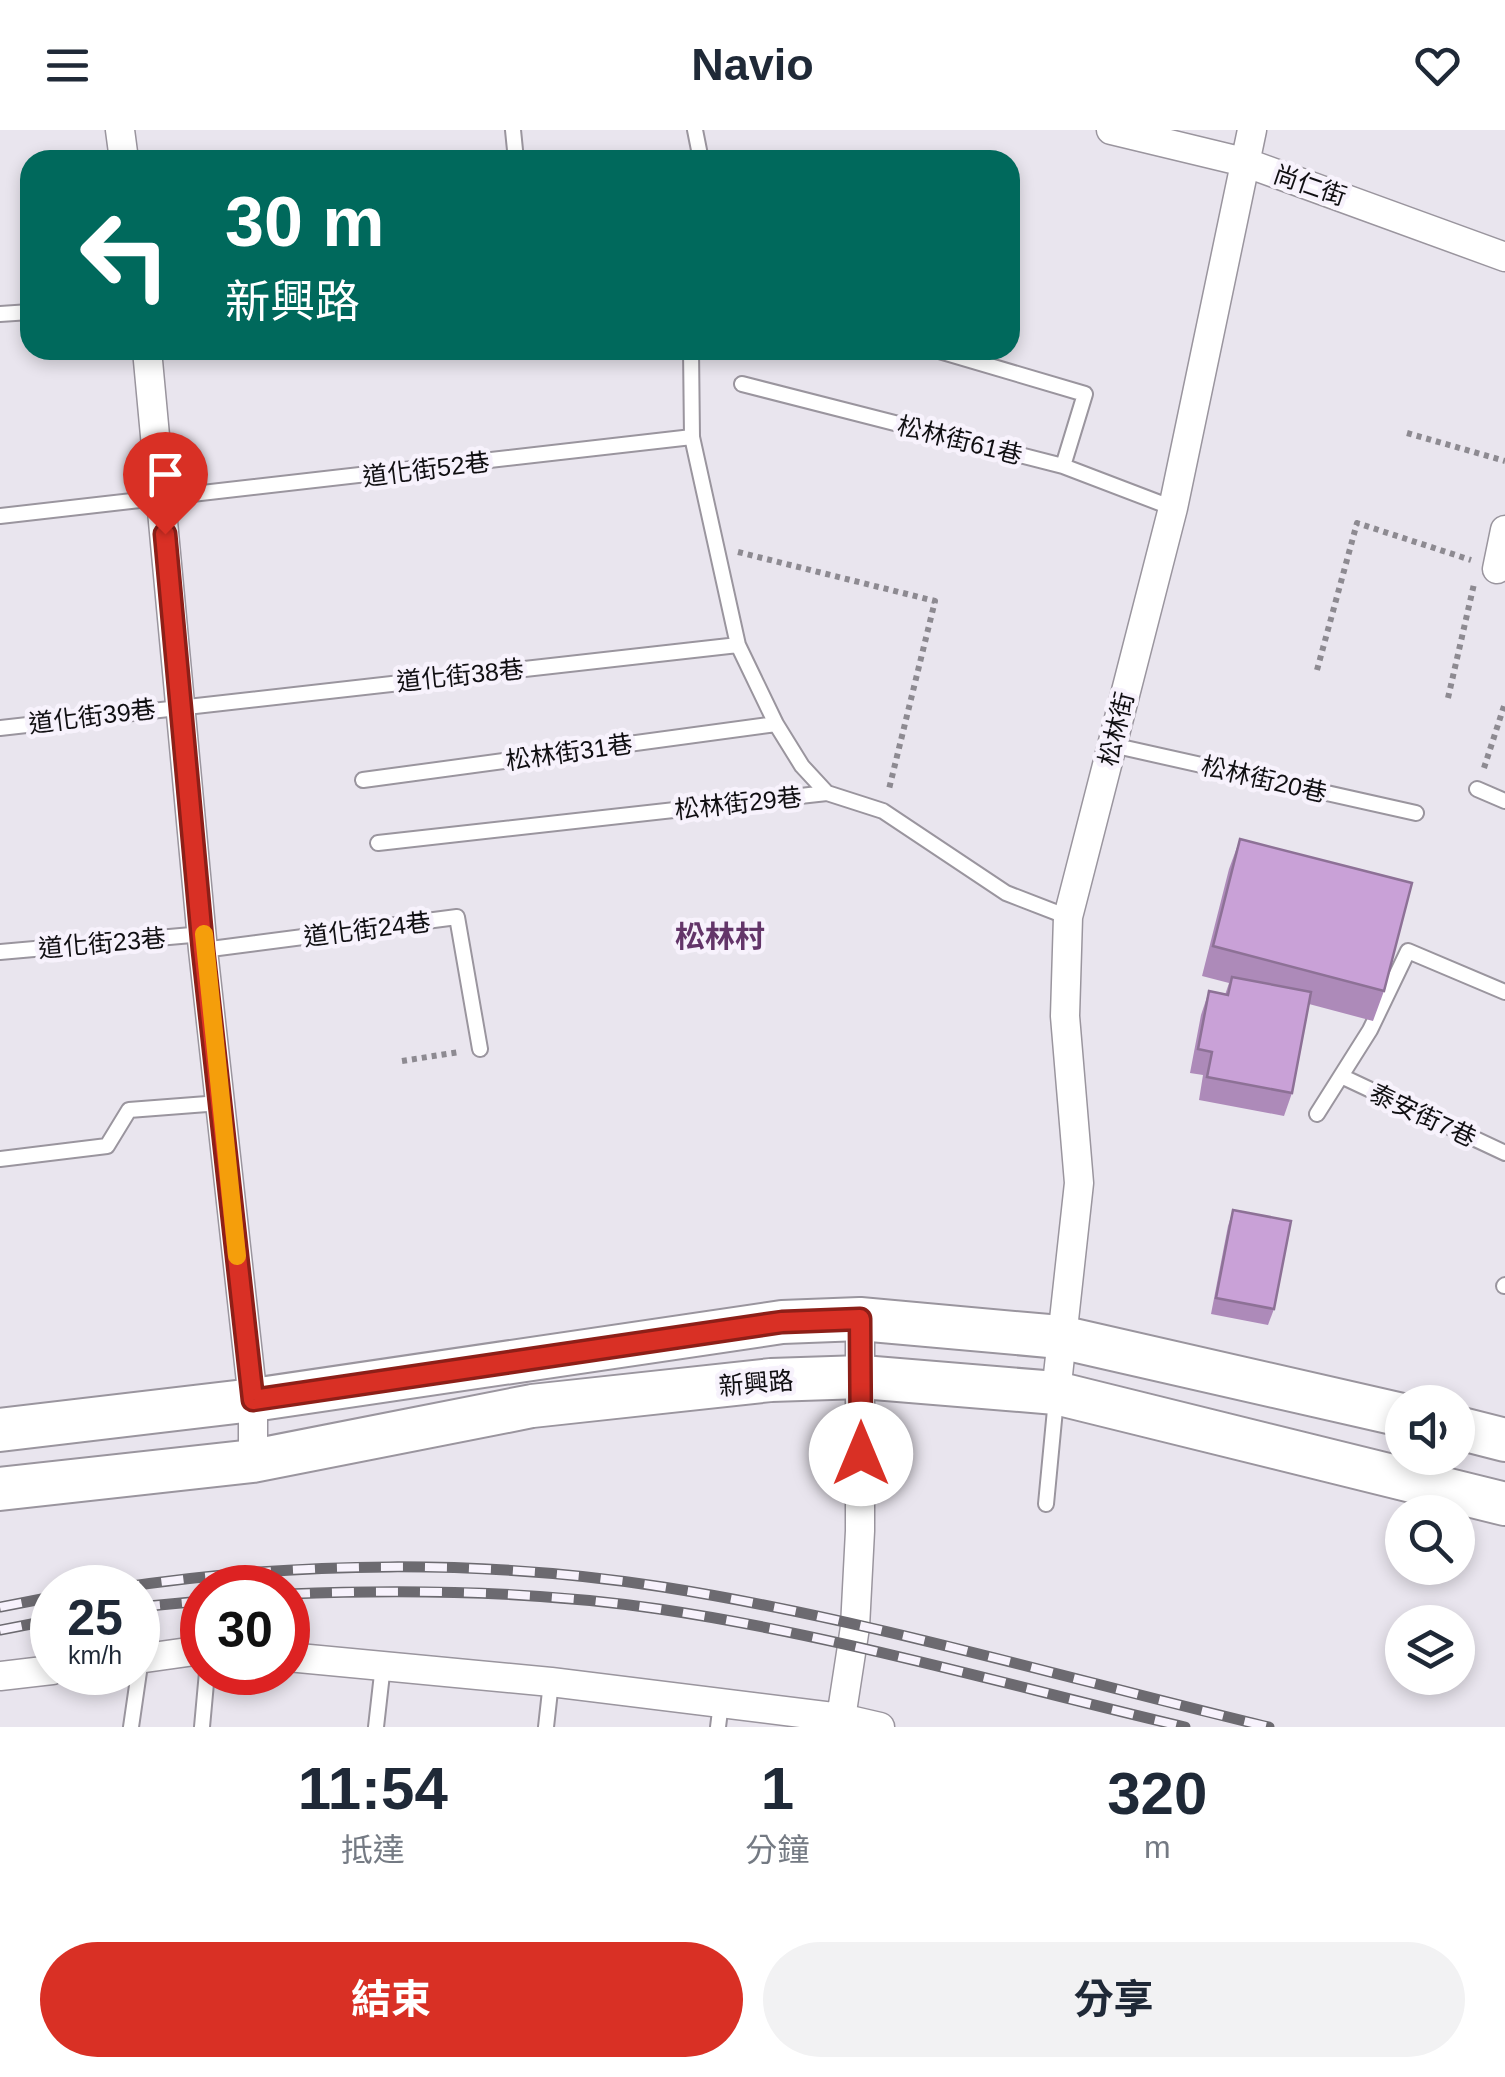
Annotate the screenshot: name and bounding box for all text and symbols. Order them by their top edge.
icon: menu [40,38,95,93]
icon: heart [1410,38,1465,93]
text: Navio [691,39,814,90]
street label: 尚仁街 [1270,160,1350,210]
text: 30 m [225,183,385,261]
icon: left [60,190,190,320]
text: 新興路 [225,276,360,327]
street label: 松林街61巷 [895,411,1025,469]
pin [123,432,208,535]
icon: arrive [138,447,193,502]
street label: 道化街52巷 [361,447,491,491]
street label: 道化街38巷 [395,654,525,696]
street label: 松林街 [1093,689,1139,769]
street label: 道化街39巷 [27,694,157,738]
street label: 松林街31巷 [504,729,634,775]
street label: 松林街20巷 [1199,751,1329,807]
street label: 松林街29巷 [673,782,803,824]
street label: 道化街24巷 [302,907,432,951]
district label: 松林村 [675,920,765,953]
street label: 道化街23巷 [37,923,167,963]
street label: 泰安街7巷 [1365,1078,1481,1152]
street label: 新興路 [717,1366,795,1400]
map controls [1385,1385,1475,1695]
button: sound [1385,1385,1475,1475]
position arrow [809,1402,913,1506]
button: search [1385,1495,1475,1585]
speed limit sign: 30 [180,1565,310,1695]
text: 25 [67,1590,123,1646]
button: layers [1385,1605,1475,1695]
text: km/h [68,1641,122,1669]
text: 11:54 [298,1755,448,1822]
text: 1 [761,1755,794,1822]
text: 320 [1107,1760,1207,1827]
text: m [1144,1829,1171,1865]
text: 抵達 [341,1832,405,1868]
text: 分鐘 [746,1832,810,1868]
button: 結束 [40,1942,743,2057]
button: 分享 [763,1942,1465,2057]

